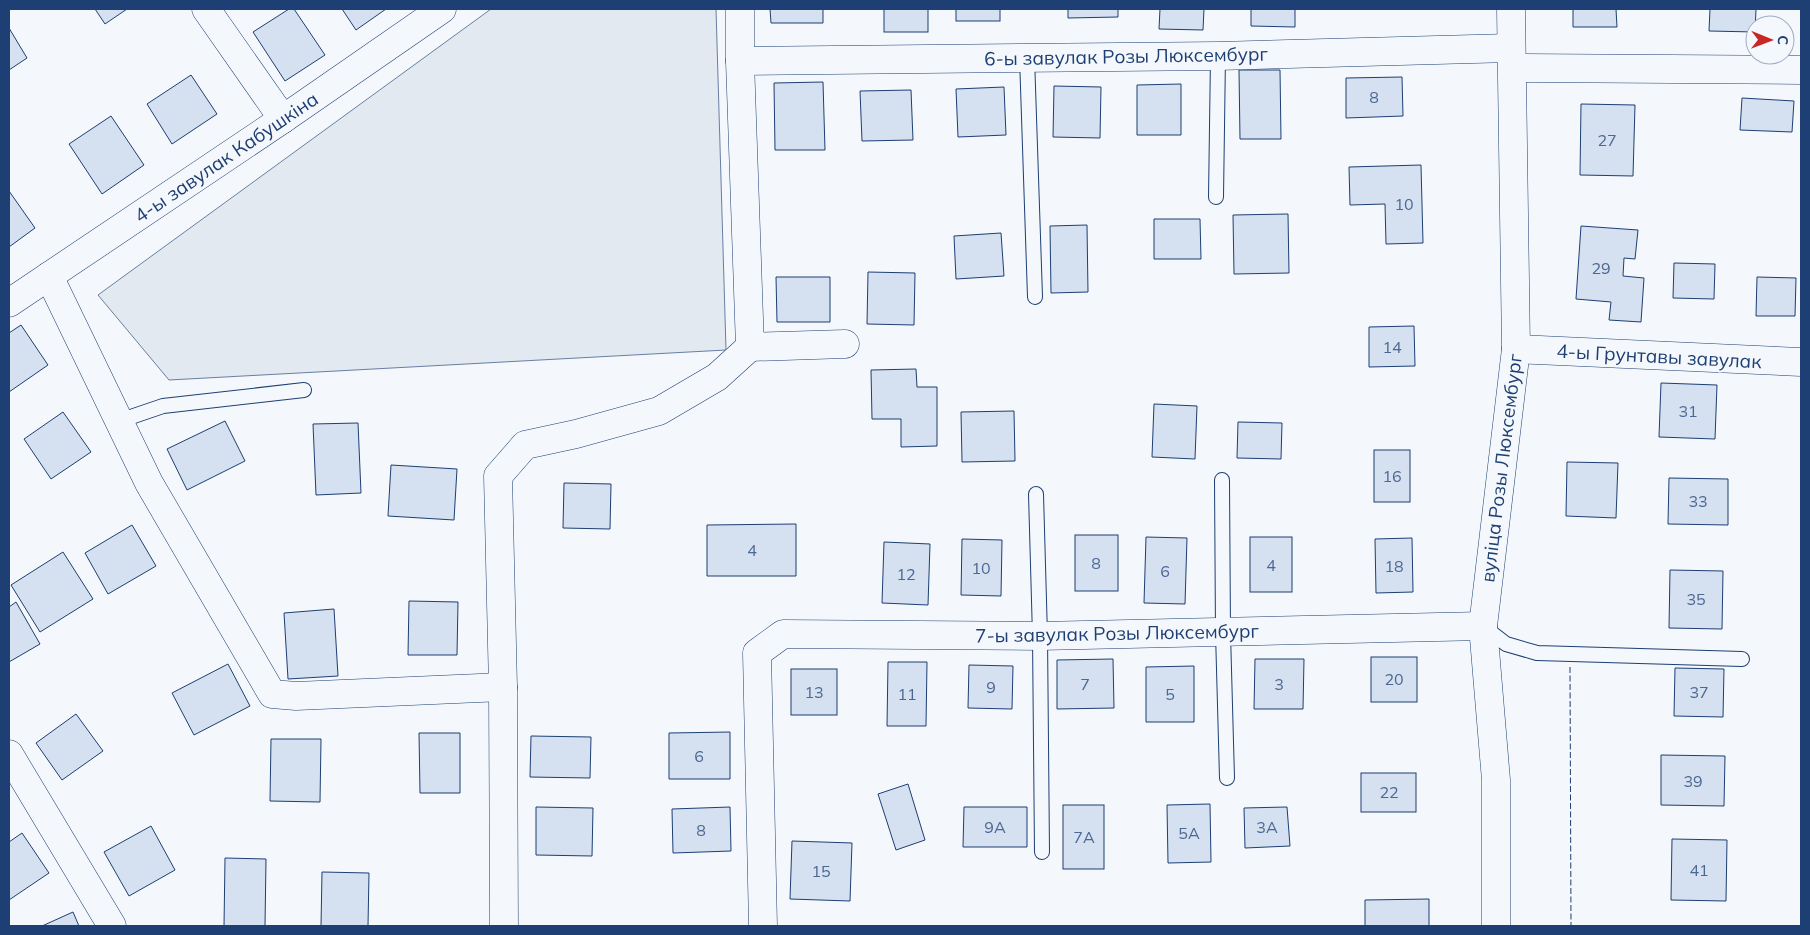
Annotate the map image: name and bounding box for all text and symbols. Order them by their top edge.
north arrow [1745,15,1795,65]
text: С [1774,35,1792,45]
street label: 6-ы завулак Розы Люксембург [984,42,1269,70]
street label: 4-ы завулак Кабушкіна [129,86,323,228]
house number: 8 [1369,87,1379,107]
house number: 27 [1597,130,1617,150]
house number: 10 [1394,194,1414,214]
house number: 29 [1591,258,1611,278]
house number: 14 [1382,337,1402,357]
street label: 4-ы Грунтавы завулак [1556,339,1763,373]
street label: вуліца Розы Люксембург [1475,352,1527,584]
house number: 31 [1678,401,1698,421]
house number: 16 [1382,466,1402,486]
house number: 33 [1688,491,1708,511]
house number: 4 [747,540,757,560]
house number: 8 [1091,553,1101,573]
house number: 4 [1266,555,1276,575]
house number: 18 [1384,556,1404,576]
house number: 10 [971,558,991,578]
house number: 6 [1160,561,1170,581]
house number: 12 [896,564,916,584]
house number: 35 [1686,589,1706,609]
street label: 7-ы завулак Розы Люксембург [975,619,1260,647]
house number: 20 [1384,669,1404,689]
house number: 7 [1080,674,1090,694]
house number: 3 [1274,674,1284,694]
house number: 9 [986,677,996,697]
house number: 13 [804,682,824,702]
house number: 37 [1689,682,1709,702]
house number: 11 [897,684,917,704]
house number: 5 [1165,684,1175,704]
house number: 6 [694,746,704,766]
house number: 39 [1683,771,1703,791]
house number: 22 [1379,782,1399,802]
house number: 9А [984,817,1006,837]
house number: 3А [1256,817,1278,837]
house number: 8 [696,820,706,840]
house number: 5А [1178,823,1200,843]
house number: 7А [1073,827,1095,847]
house number: 41 [1689,860,1709,880]
house number: 15 [811,861,831,881]

